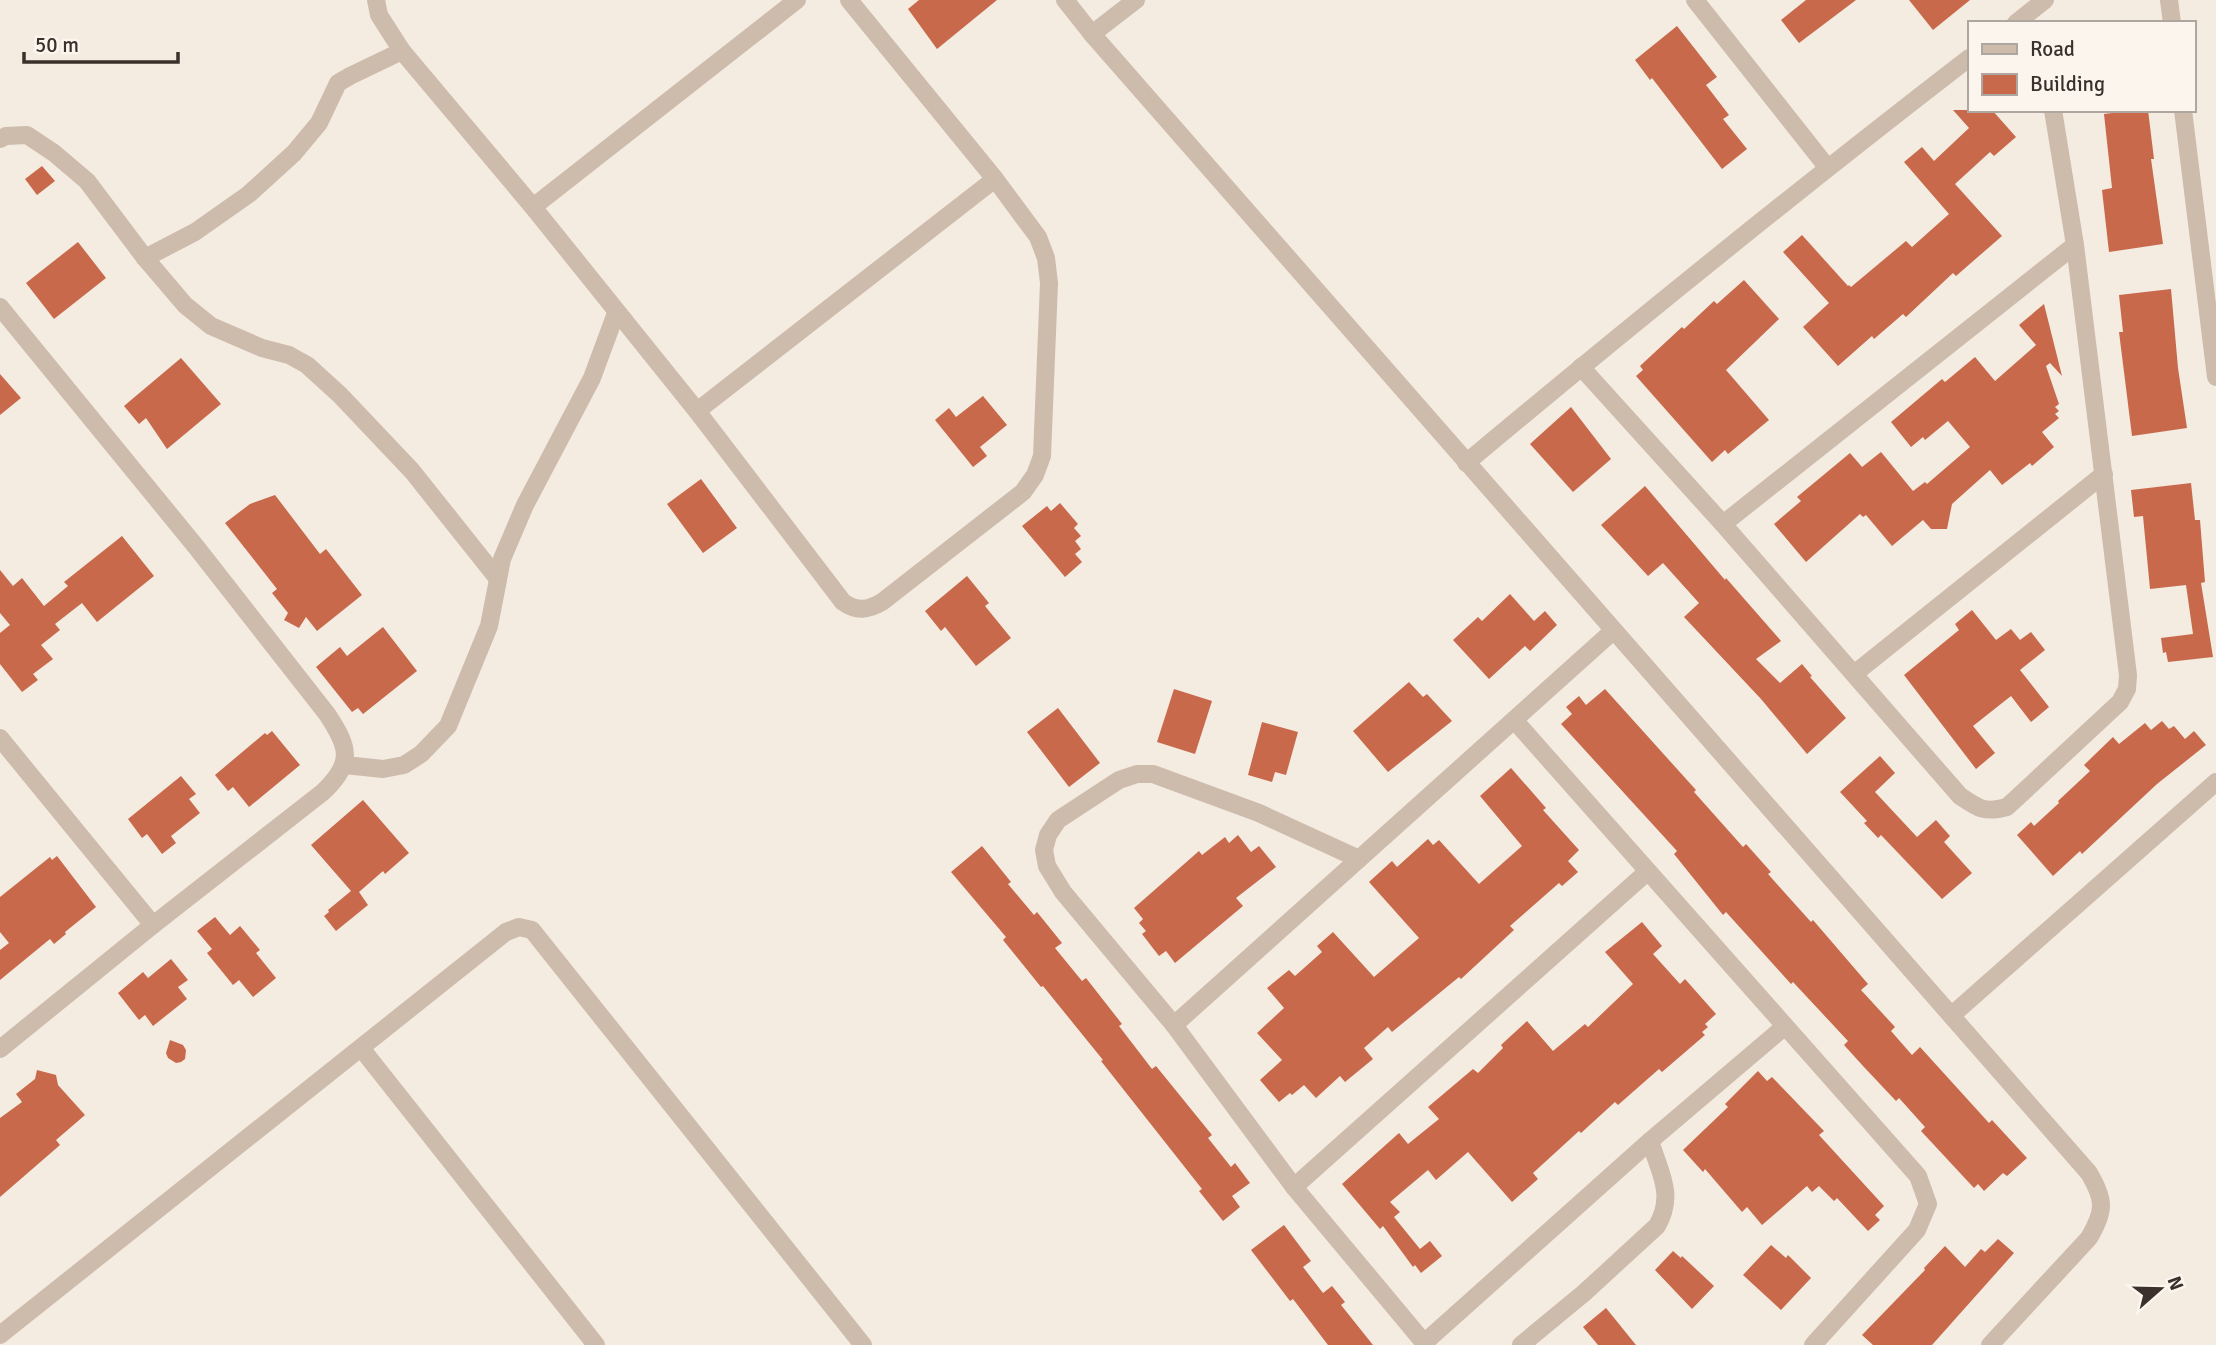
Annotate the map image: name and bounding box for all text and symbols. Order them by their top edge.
scale bar [24,21,178,65]
legend [1968,21,2195,112]
text: 50 m [35,32,79,58]
text: Road [2030,36,2075,62]
text: Building [2030,71,2105,97]
north arrow [2125,1254,2195,1324]
text: N [2161,1273,2189,1294]

